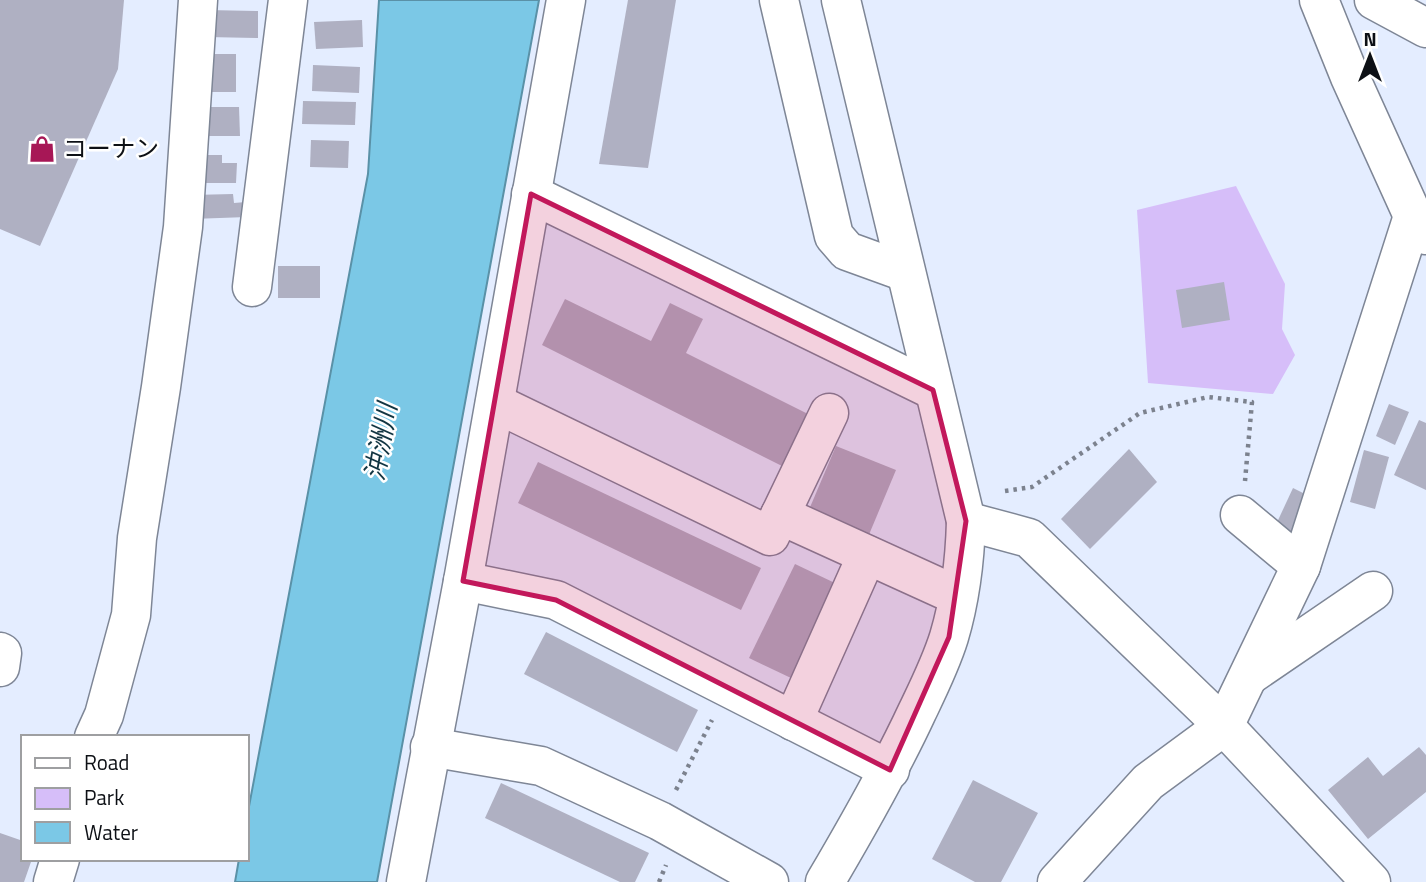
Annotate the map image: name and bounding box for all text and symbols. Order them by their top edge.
north arrow [1335,21,1405,91]
text: N [1363,24,1377,53]
place label: コーナン [63,130,159,166]
shop icon: コーナン [27,134,57,164]
water label: 沖洲川 [355,397,407,484]
legend [21,735,248,861]
text: Road [84,746,129,778]
text: Park [84,781,124,813]
text: Water [84,816,138,848]

